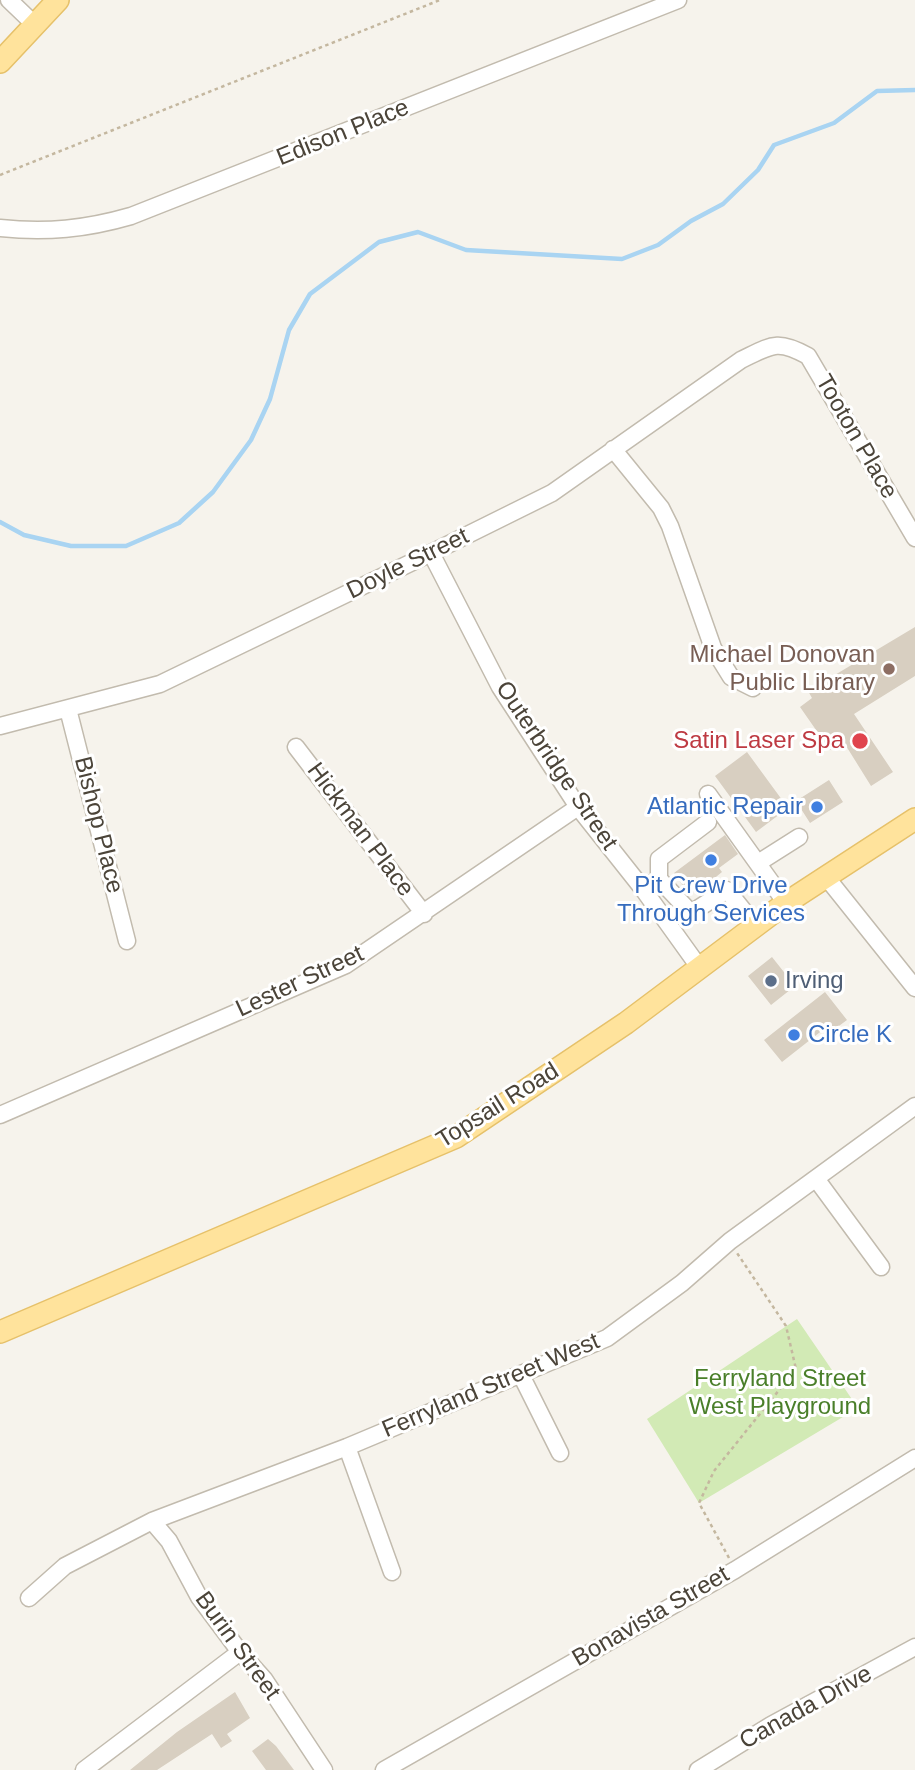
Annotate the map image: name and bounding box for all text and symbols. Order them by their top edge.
street label: Edison Place [273,93,413,173]
street label: Tooton Place [809,370,903,504]
street label: Doyle Street [342,522,474,606]
place label: Michael Donovan Public Library [690,641,875,697]
marker: Michael Donovan Public Library [881,661,897,677]
street label: Outerbridge Street [489,676,623,856]
place label: Satin Laser Spa [673,727,844,755]
marker: Satin Laser Spa [850,731,870,751]
street label: Bishop Place [67,754,129,896]
street label: Hickman Place [300,757,420,903]
place label: Atlantic Repair [647,793,803,821]
marker: Atlantic Repair [809,799,825,815]
marker: Pit Crew Drive Through Services [703,852,719,868]
place label: Pit Crew Drive Through Services [617,872,805,928]
street label: Lester Street [232,940,368,1024]
place label: Irving [785,967,844,995]
marker: Irving [763,973,779,989]
place label: Circle K [808,1021,892,1049]
marker: Circle K [786,1027,802,1043]
street label: Topsail Road [432,1057,564,1155]
street label: Ferryland Street West [378,1327,604,1445]
park label: Ferryland Street West Playground [689,1365,871,1421]
street label: Bonavista Street [568,1561,734,1673]
street label: Burin Street [188,1586,286,1706]
street label: Canada Drive [735,1660,877,1756]

